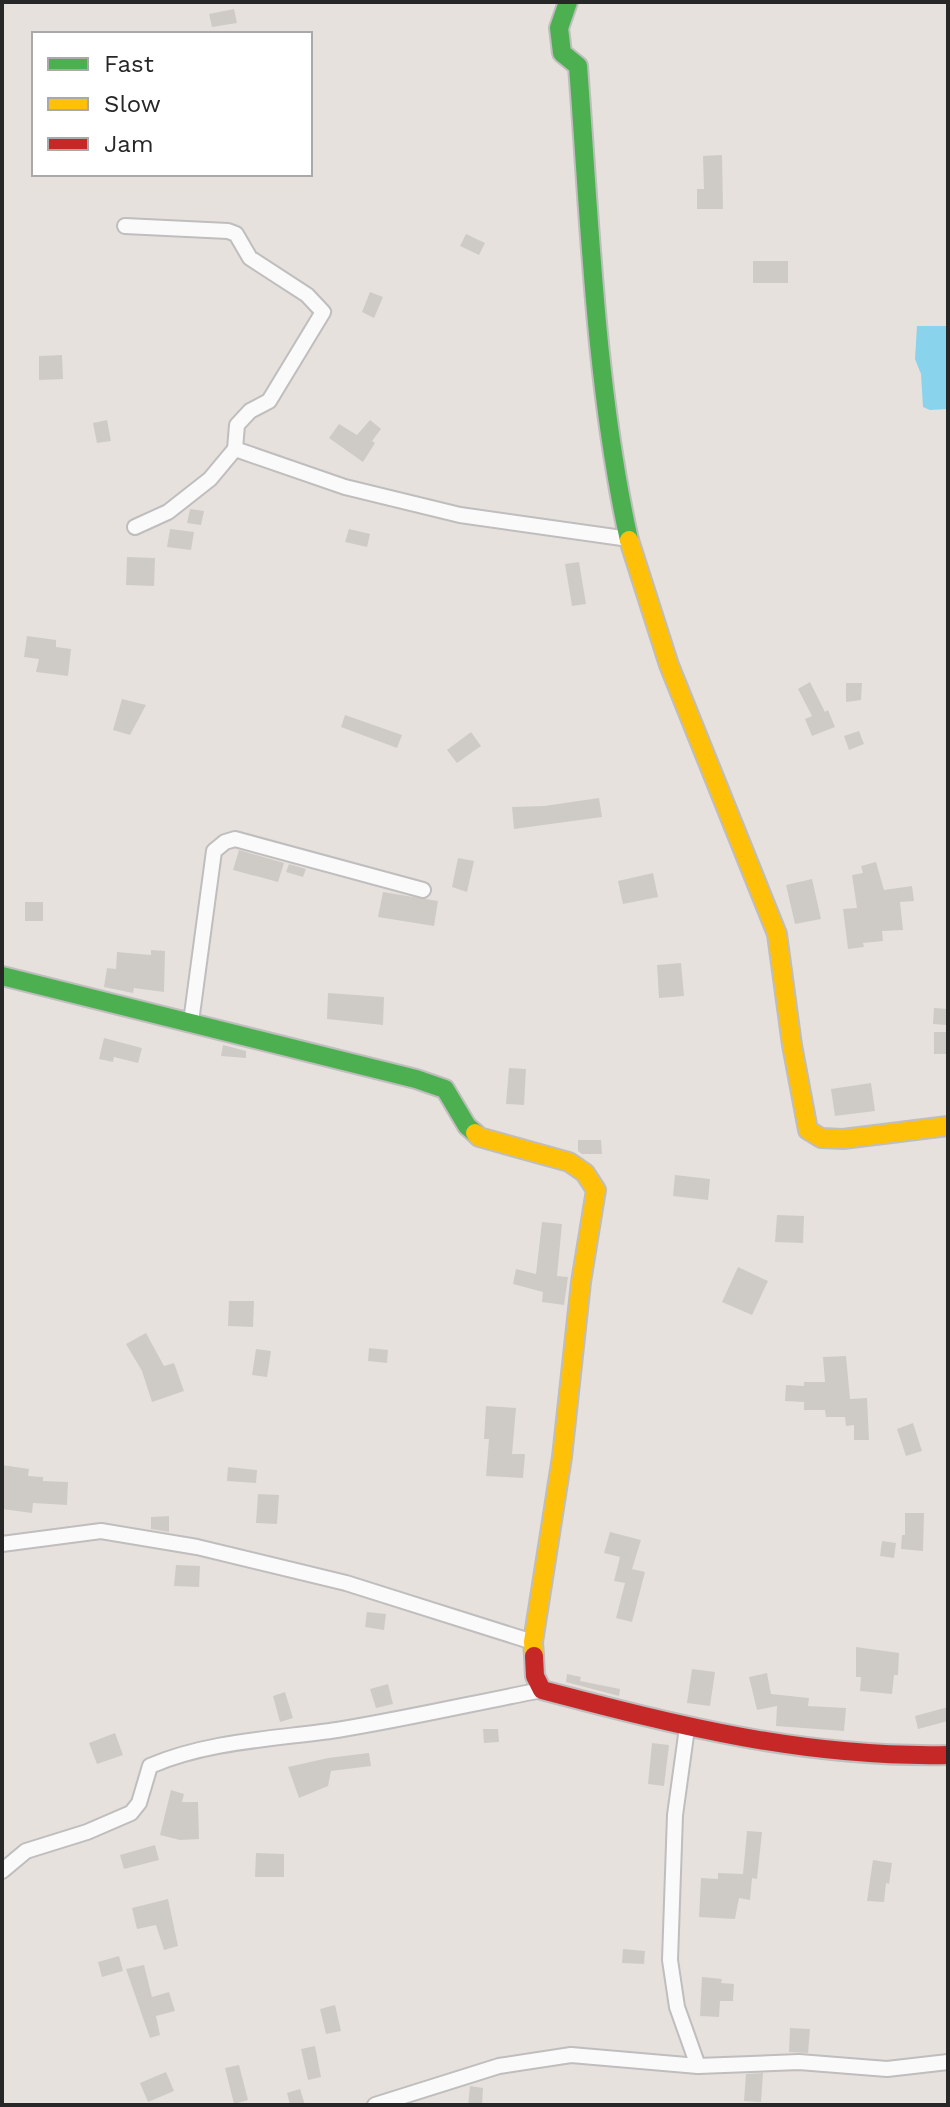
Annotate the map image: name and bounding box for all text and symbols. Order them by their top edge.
legend [32,32,312,176]
text: Fast [104,50,154,78]
text: Slow [104,90,161,118]
text: Jam [104,130,154,158]

